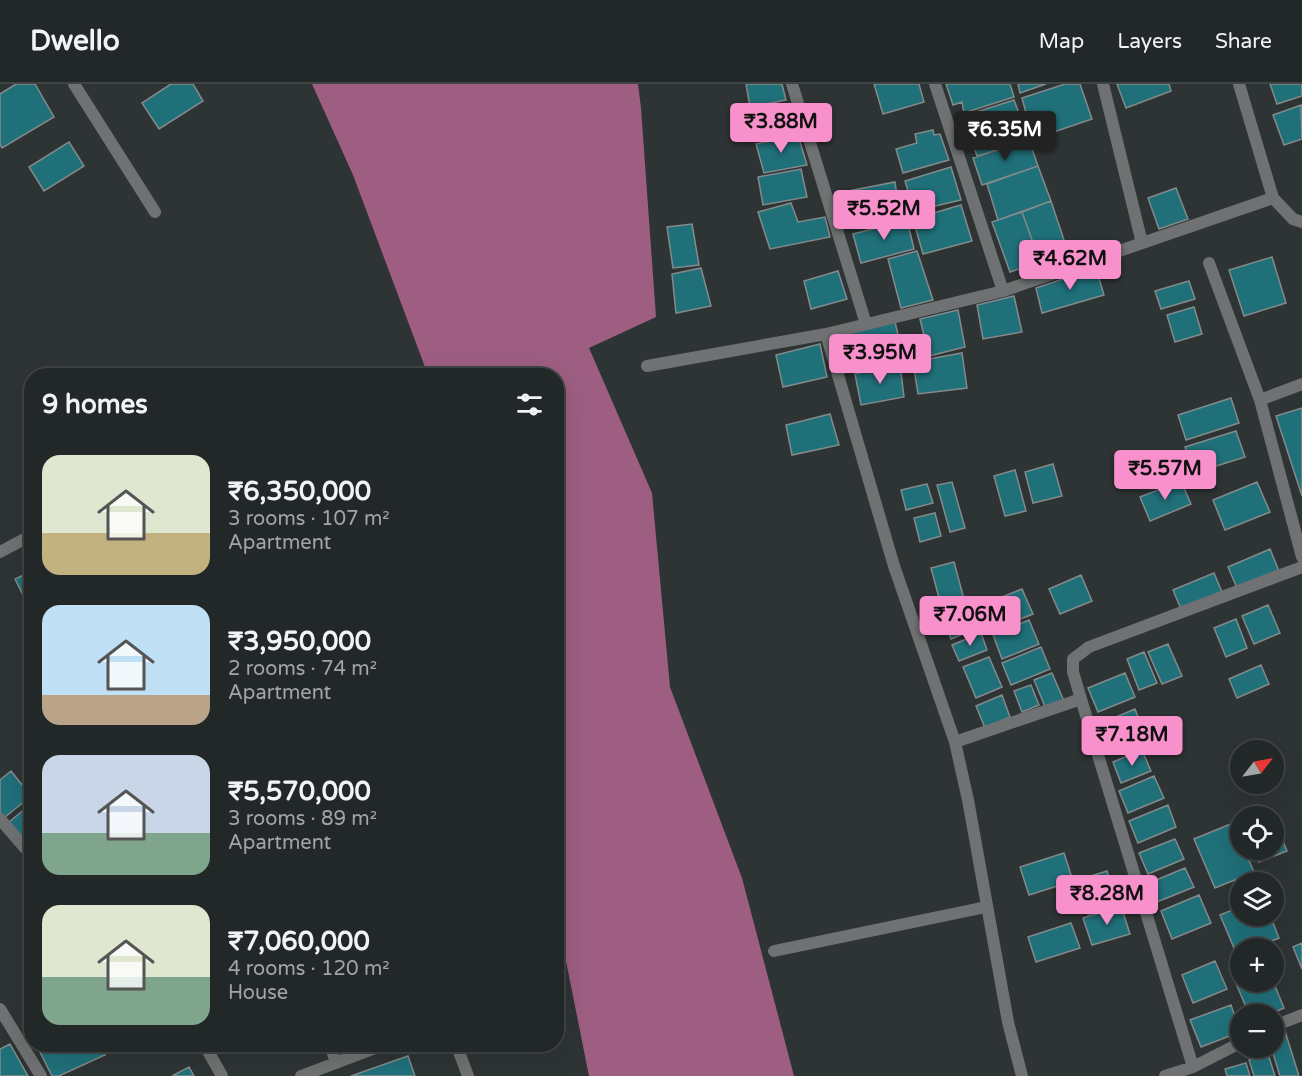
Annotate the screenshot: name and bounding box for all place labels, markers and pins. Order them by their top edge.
pin: ₹3.88M [732,103,830,154]
pin: ₹6.35M [956,111,1054,162]
pin: ₹5.52M [835,190,933,241]
pin: ₹4.62M [1021,240,1119,291]
pin: ₹3.95M [831,334,929,385]
pin: ₹5.57M [1116,450,1214,501]
pin: ₹7.06M [921,596,1019,647]
pin: ₹7.18M [1083,716,1181,767]
pin: ₹8.28M [1058,875,1156,926]

